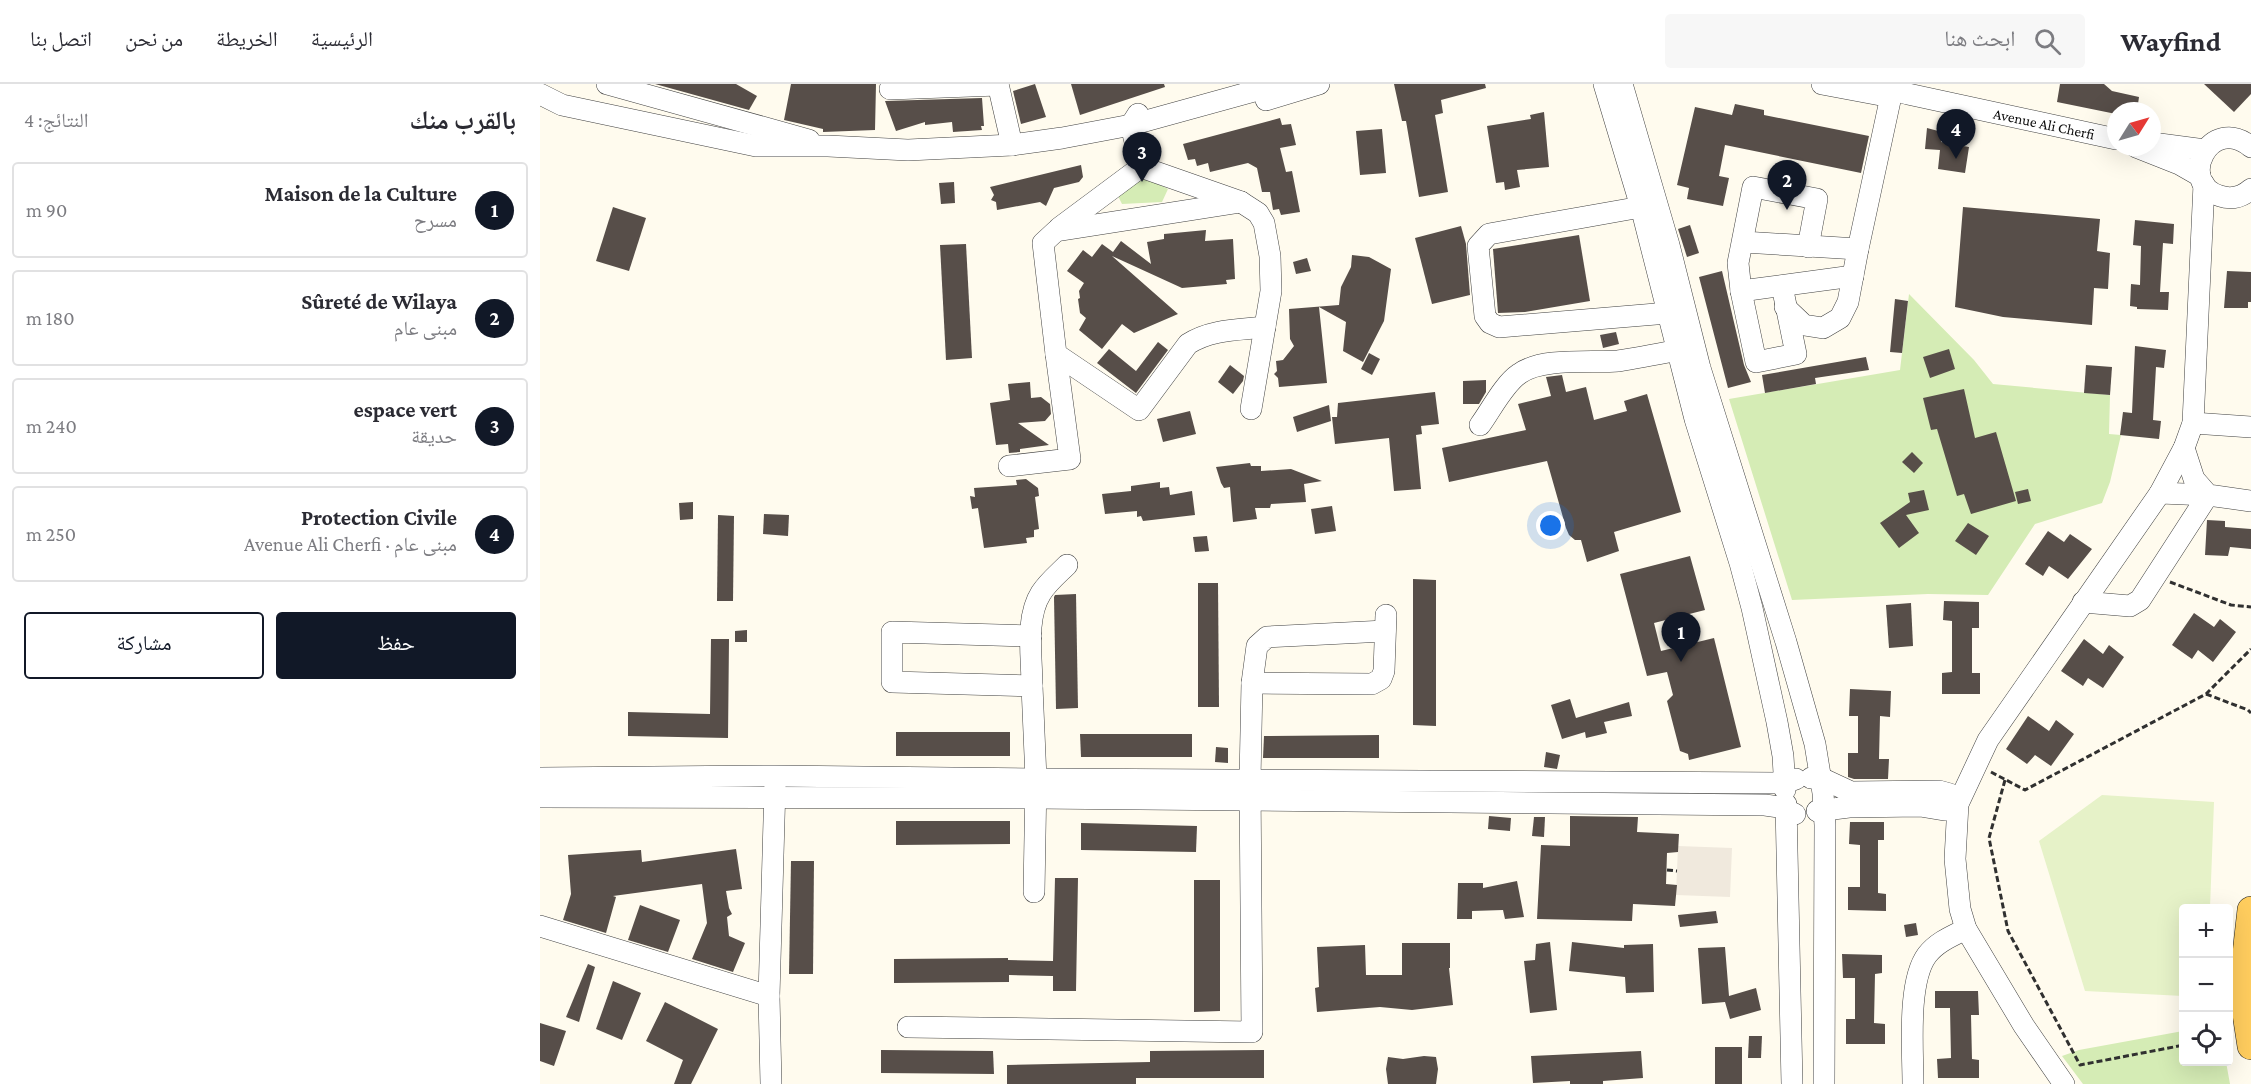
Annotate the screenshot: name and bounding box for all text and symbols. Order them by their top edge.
search box [1665,14,2085,68]
icon: search [2031,25,2064,58]
text: ابحث هنا [1944,26,2016,51]
text: Wayfind [2121,26,2221,57]
text: اتصل بنا [30,27,92,51]
text: من نحن [125,27,183,51]
text: الخريطة [216,27,278,51]
text: الرئيسية [311,27,373,51]
north arrow [2107,102,2161,156]
street label: Avenue Ali Cherfi [1992,105,2096,143]
text: بالقرب منك [410,106,516,135]
text: النتائج: 4 [24,109,88,131]
pin: 4 [1936,110,1976,159]
pin: 3 [1122,132,1162,182]
pin: 2 [1768,160,1806,210]
text: Maison de la Culture [265,181,457,206]
text: 90 m [26,199,67,221]
text: 1 [491,199,498,221]
text: مسرح [414,209,457,231]
text: Sûreté de Wilaya [301,289,457,314]
text: 180 m [26,307,75,329]
text: 2 [489,307,500,329]
text: مبنى عام [394,317,457,339]
text: espace vert [353,397,457,422]
text: 240 m [26,415,77,437]
text: 3 [490,415,499,437]
text: حديقة [411,425,457,447]
text: Protection Civile [301,505,457,530]
your location [1536,511,1565,540]
text: 250 m [26,523,76,545]
text: 4 [489,523,500,545]
text: مبنى عام · Avenue Ali Cherfi [244,533,457,555]
button: مشاركة [24,612,264,679]
button: حفظ [276,612,516,679]
pin: 1 [1662,612,1700,662]
map controls [2179,904,2233,1066]
button: + [2179,904,2233,958]
button: − [2179,958,2233,1012]
button: locate [2179,1012,2233,1066]

